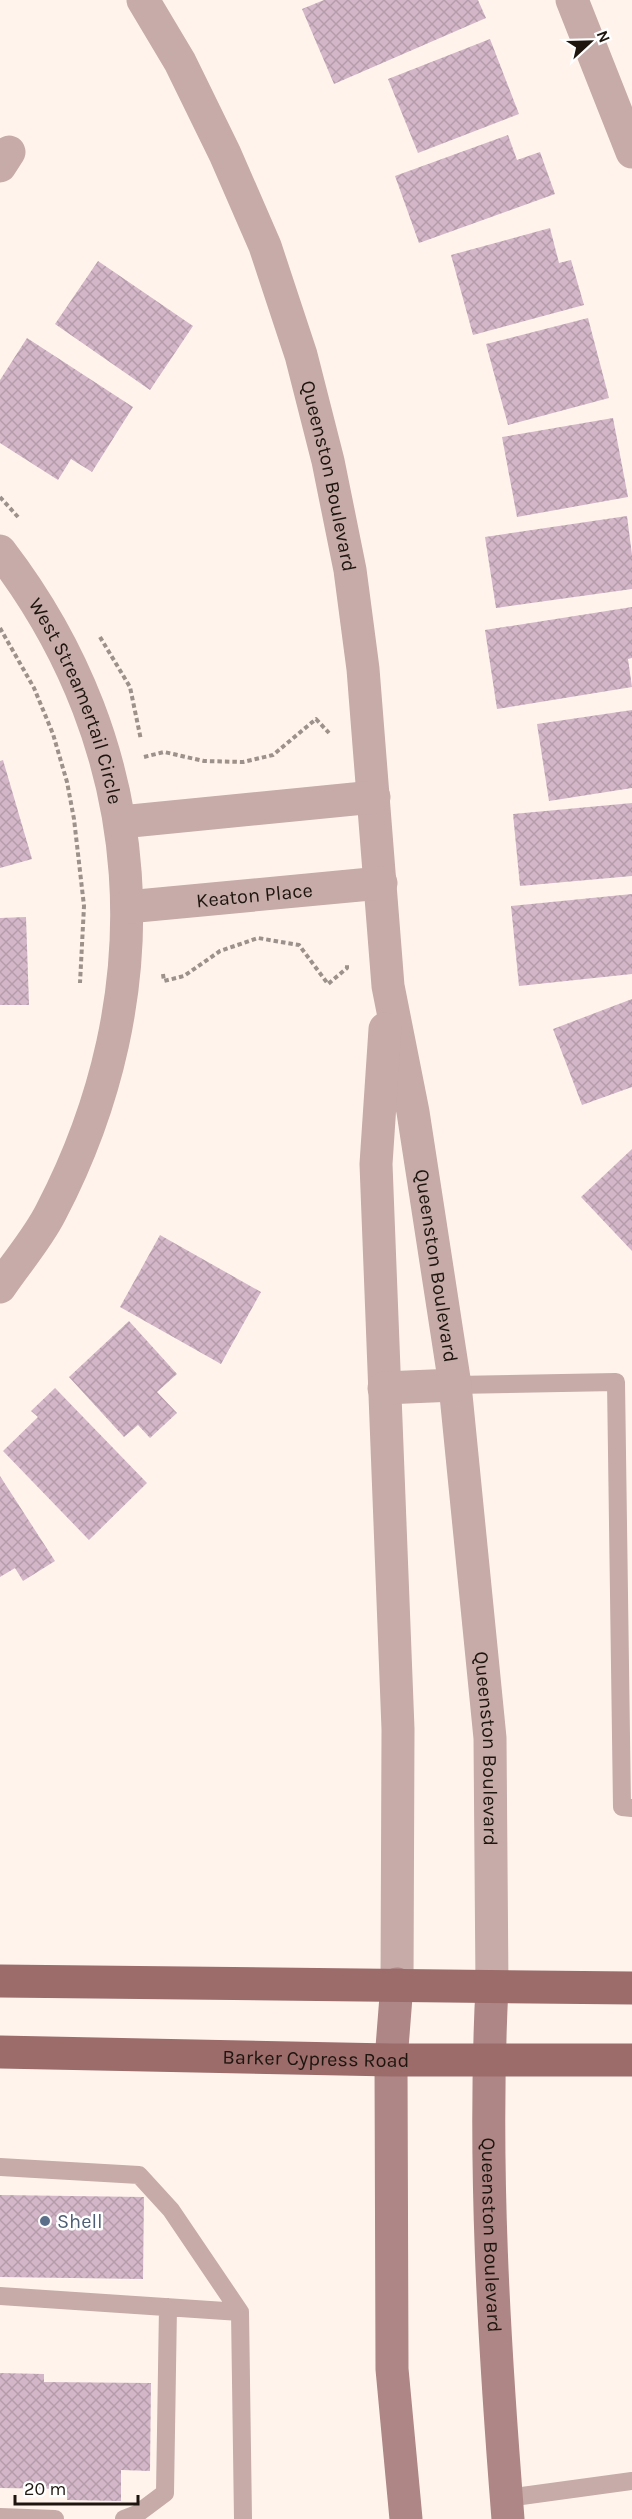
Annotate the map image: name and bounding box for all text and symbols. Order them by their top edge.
north arrow [560,12,620,72]
text: N [592,28,614,45]
street label: Queenston Boulevard [296,378,362,574]
street label: West Streamertail Circle [24,594,127,806]
street label: Keaton Place [195,878,314,912]
street label: Queenston Boulevard [410,1167,463,1364]
street label: Queenston Boulevard [470,1650,502,1846]
street label: Barker Cypress Road [222,2045,409,2072]
street label: Queenston Boulevard [477,2137,507,2333]
place label: Shell [57,2210,103,2233]
marker: Shell [38,2214,52,2228]
scale bar [15,2468,138,2506]
text: 20 m [24,2478,66,2500]

